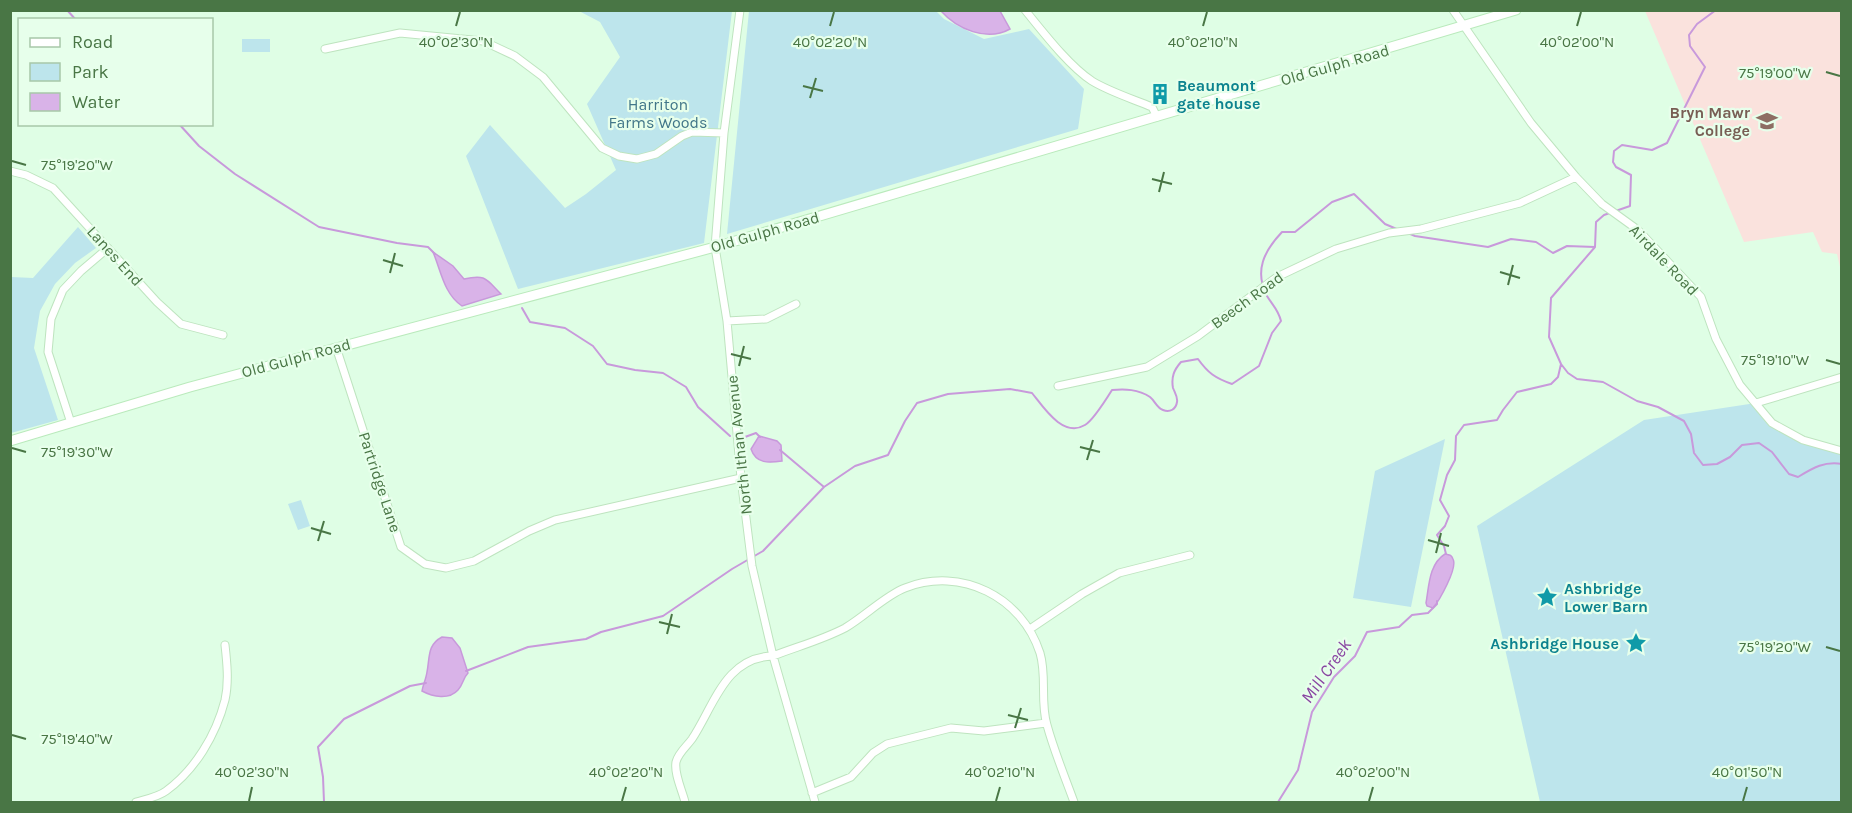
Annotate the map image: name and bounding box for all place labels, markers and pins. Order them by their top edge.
place label: Beaumont gate house [1177,76,1261,113]
building icon: Beaumont gate house [1148,82,1172,106]
place label: Bryn Mawr College [1670,103,1751,140]
school or university icon: Bryn Mawr College [1755,109,1779,133]
place label: Ashbridge Lower Barn [1564,579,1648,616]
place icon: Ashbridge Lower Barn [1535,585,1559,609]
place icon: Ashbridge House [1624,631,1648,655]
place label: Ashbridge House [1490,634,1619,653]

